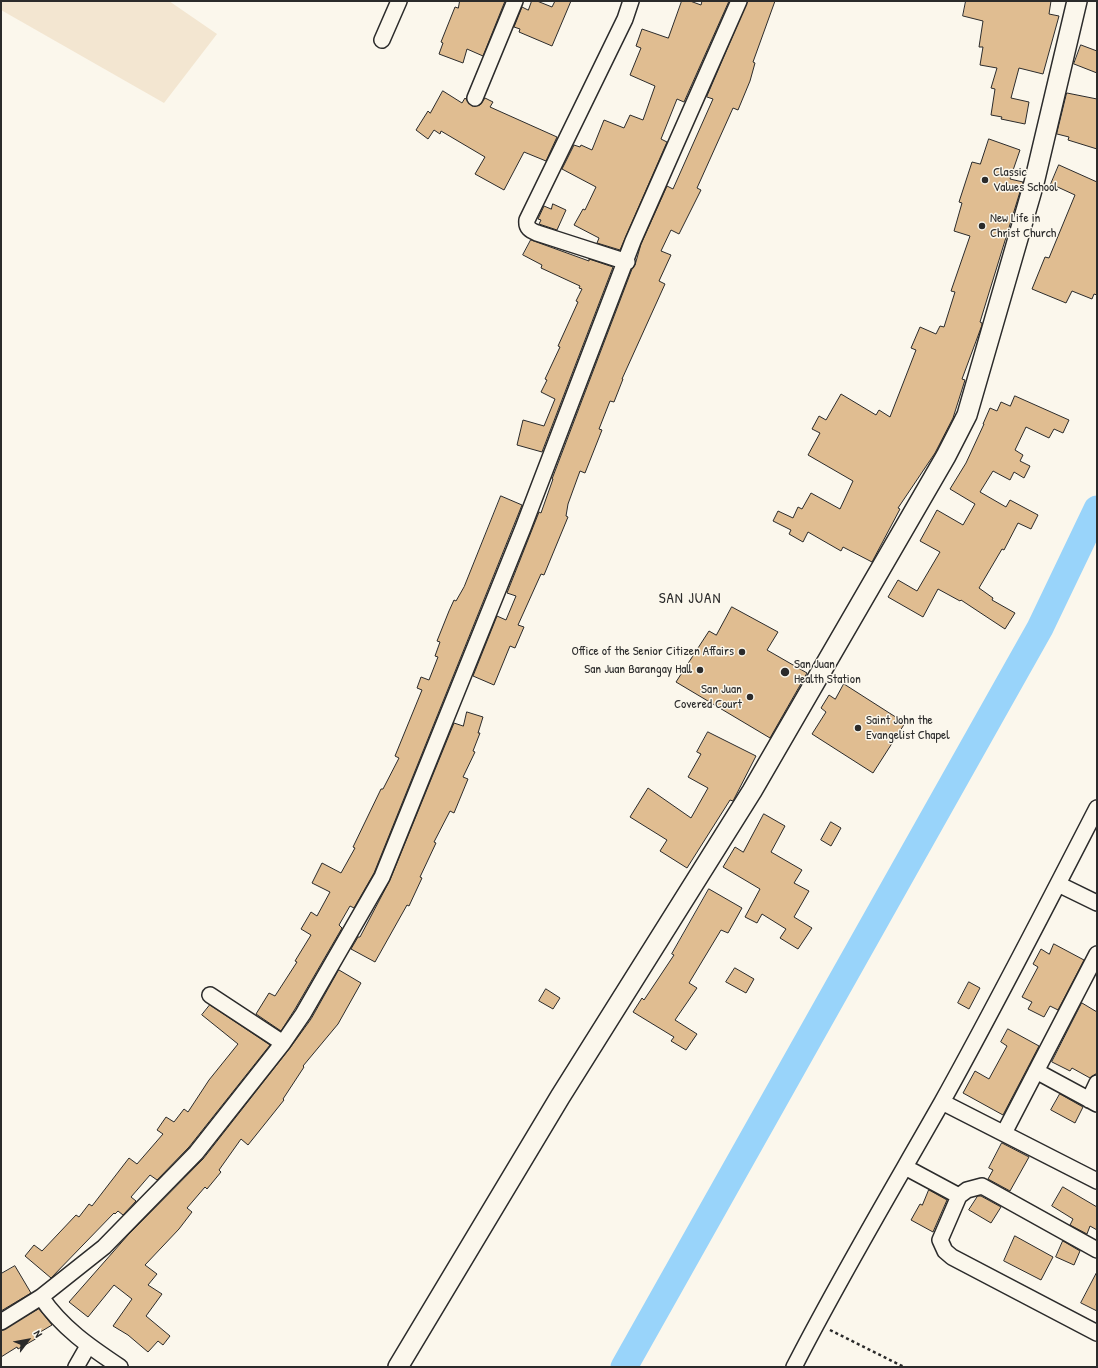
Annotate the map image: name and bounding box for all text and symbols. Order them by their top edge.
place label: Classic Values School [993,165,1058,196]
marker: Classic Values School [980,175,990,185]
place label: New Life in Christ Church [990,211,1056,242]
marker: New Life in Christ Church [977,221,987,231]
district label: SAN JUAN [659,590,721,608]
place label: Office of the Senior Citizen Affairs [571,644,734,660]
marker: Office of the Senior Citizen Affairs [737,647,747,657]
place label: San Juan Health Station [794,657,861,688]
place label: San Juan Barangay Hall [584,662,692,678]
marker: San Juan Barangay Hall [695,665,705,675]
marker: San Juan Health Station [779,666,791,678]
place label: San Juan Covered Court [674,682,742,713]
marker: San Juan Covered Court [745,692,755,702]
place label: Saint John the Evangelist Chapel [866,713,950,744]
marker: Saint John the Evangelist Chapel [853,723,863,733]
north arrow [8,1320,48,1360]
text: N [31,1327,46,1340]

